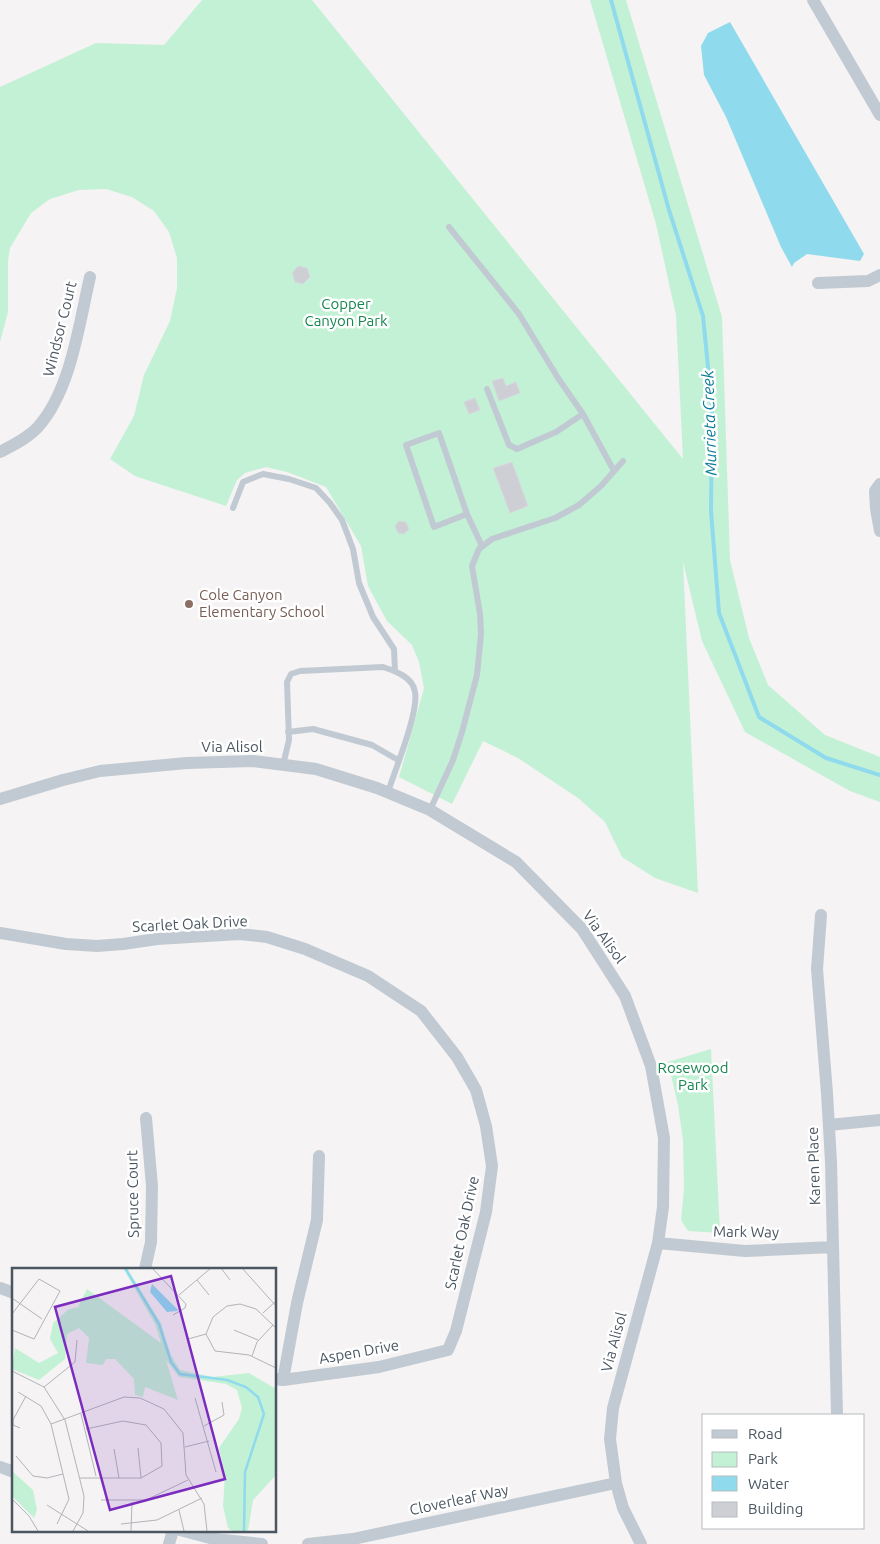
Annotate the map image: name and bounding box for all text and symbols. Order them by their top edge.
street label: Windsor Court [39,279,80,378]
park label: Copper Canyon Park [304,295,388,329]
water label: Murrieta Creek [698,369,720,476]
place label: Cole Canyon Elementary School [199,586,325,620]
marker: Cole Canyon Elementary School [183,598,195,610]
street label: Via Alisol [201,738,263,755]
street label: Via Alisol [579,907,629,967]
street label: Scarlet Oak Drive [132,912,248,935]
park label: Rosewood Park [658,1059,728,1093]
street label: Karen Place [804,1126,823,1206]
street label: Spruce Court [123,1150,142,1238]
street label: Scarlet Oak Drive [441,1175,482,1291]
street label: Mark Way [713,1222,779,1241]
inset map [12,1268,276,1532]
street label: Via Alisol [597,1310,630,1374]
street label: Aspen Drive [318,1336,400,1367]
legend [702,1414,865,1529]
text: Road [748,1425,783,1442]
text: Park [748,1450,778,1467]
text: Water [748,1475,789,1492]
street label: Cloverleaf Way [408,1481,510,1518]
text: Building [748,1500,803,1517]

